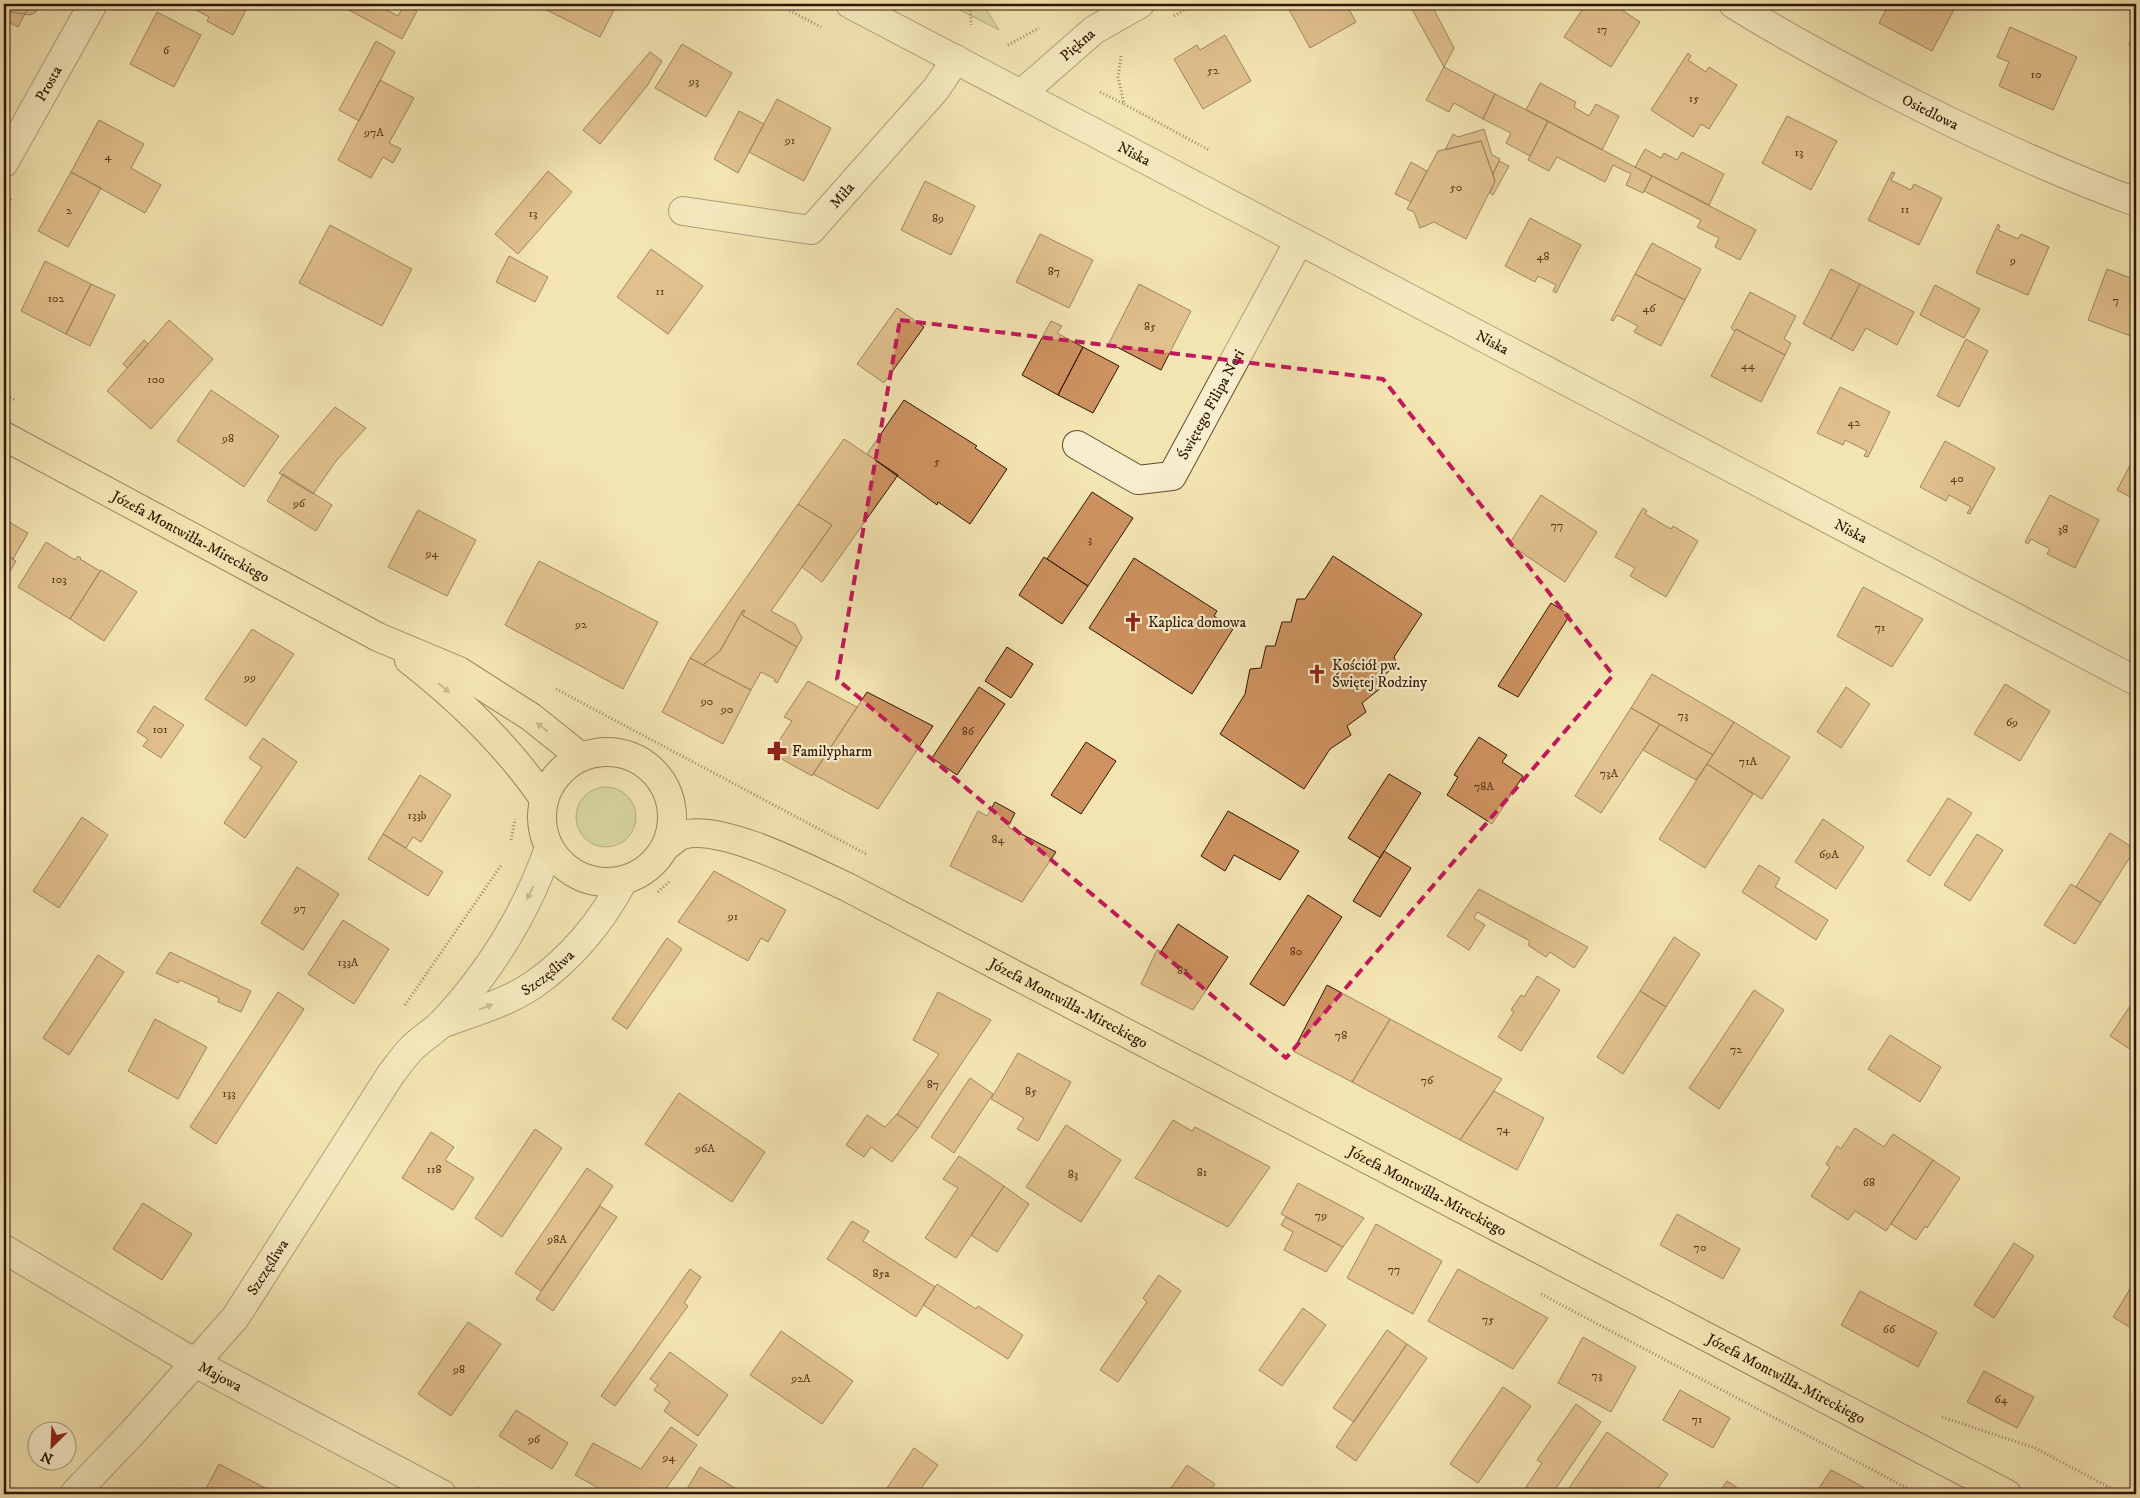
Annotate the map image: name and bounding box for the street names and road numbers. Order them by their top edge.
street label: Piękna [1056,24,1099,65]
street label: Prosta [31,62,66,105]
street label: Osiedlowa [1899,90,1962,134]
street label: Niska [1114,137,1154,170]
street label: Miła [825,178,859,212]
street label: Niska [1473,326,1513,359]
street label: Świętego Filipa Neri [1172,346,1248,463]
street label: Józefa Montwiłła-Mireckiego [107,485,273,586]
street label: Niska [1831,514,1871,548]
street label: Szczęśliwa [518,945,579,1000]
street label: Józefa Montwiłła-Mireckiego [984,953,1151,1052]
street label: Józefa Montwiłła-Mireckiego [1343,1140,1510,1240]
street label: Szczęśliwa [243,1235,293,1299]
street label: Józefa Montwiłła-Mireckiego [1702,1328,1869,1428]
street label: Majowa [195,1357,246,1396]

